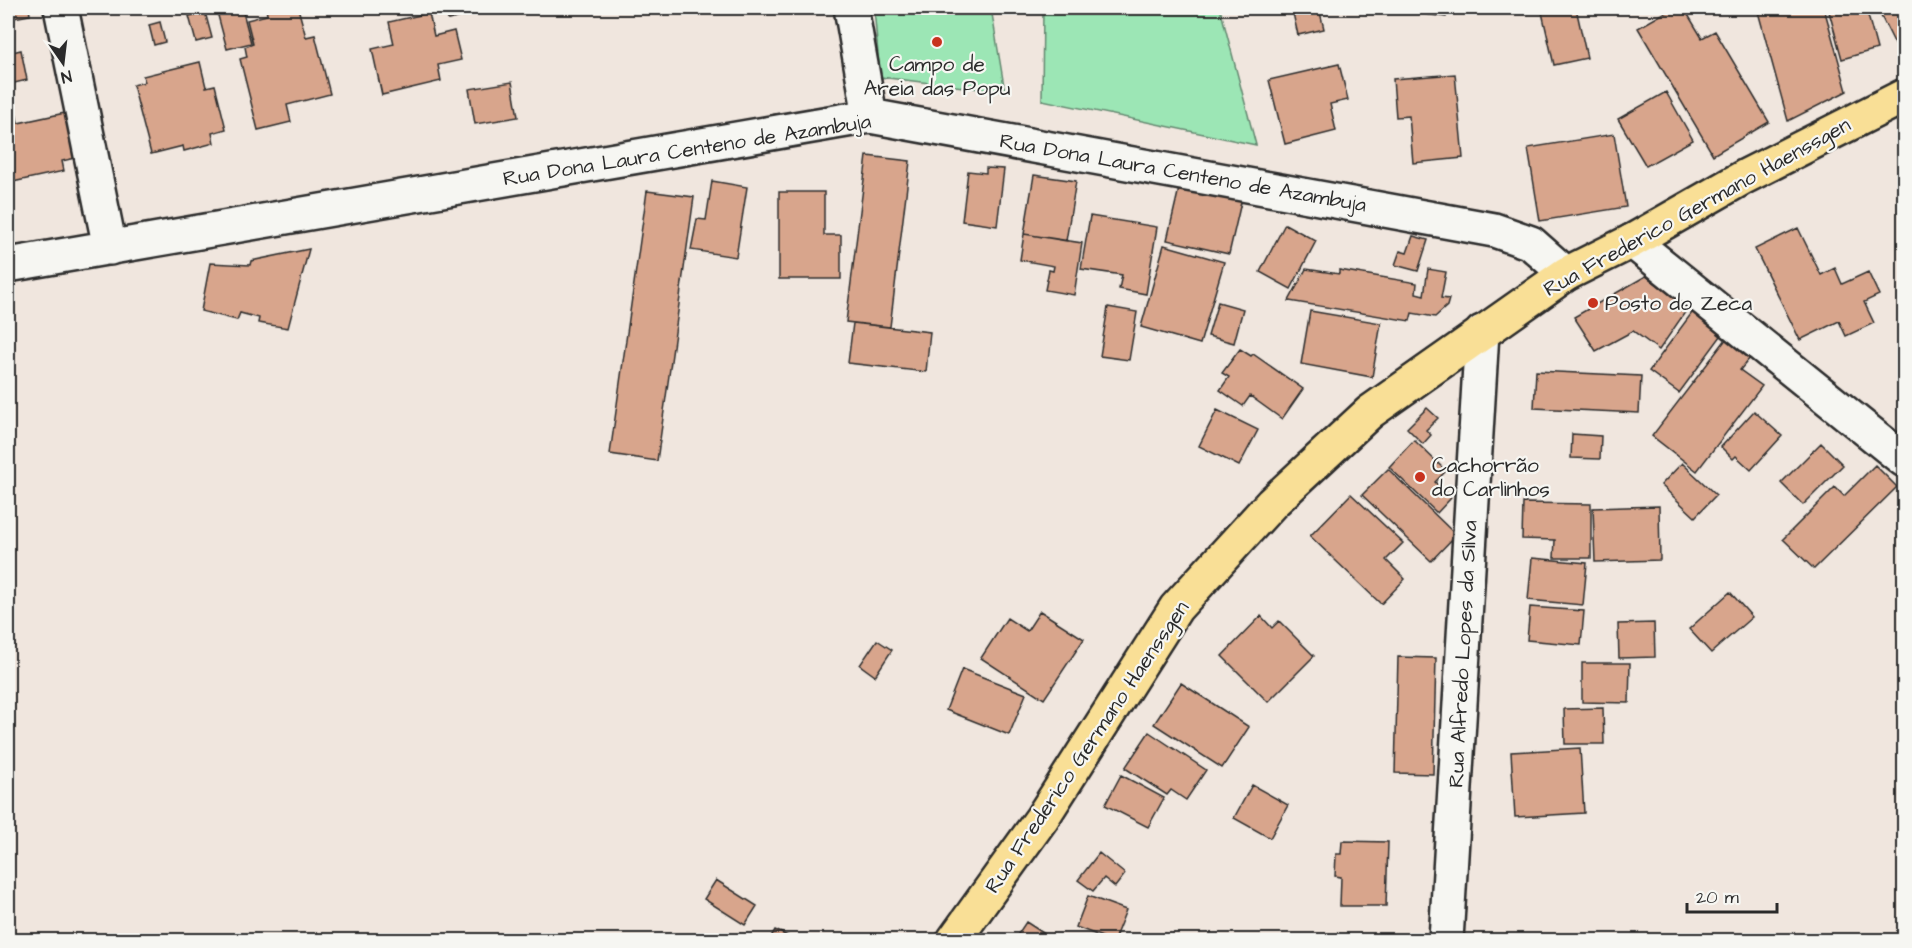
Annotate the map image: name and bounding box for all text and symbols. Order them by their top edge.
north arrow [33,33,93,93]
marker: Campo de Areia das Popu [930,35,944,49]
place label: Campo de Areia das Popu [864,50,1011,104]
text: N [59,65,74,88]
street label: Rua Dona Laura Centeno de Azambuja [501,107,873,193]
street label: Rua Frederico Germano Haenssgen [1538,110,1857,306]
street label: Rua Dona Laura Centeno de Azambuja [997,126,1369,220]
place label: Posto do Zeca [1605,289,1753,318]
marker: Posto do Zeca [1586,296,1600,310]
place label: Cachorrão do Carlinhos [1432,451,1550,504]
marker: Cachorrão do Carlinhos [1413,470,1427,484]
street label: Rua Alfredo Lopes da Silva [1442,519,1485,788]
street label: Rua Frederico Germano Haenssgen [978,595,1198,900]
scale bar [1687,876,1777,914]
text: 20 m [1696,885,1739,910]

